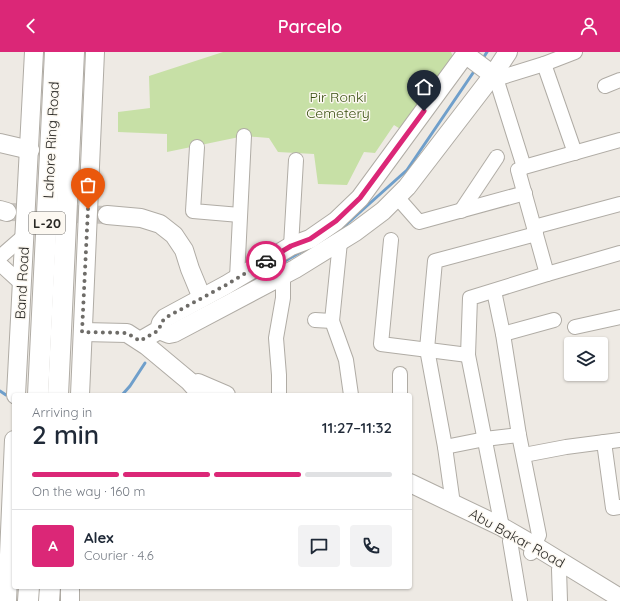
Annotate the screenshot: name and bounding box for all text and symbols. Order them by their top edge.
icon: back [20,15,42,37]
text: Parcelo [278,15,342,38]
icon: person [578,15,600,37]
pin [407,70,441,111]
icon: home [413,76,435,98]
street label: Lahore Ring Road [39,81,63,199]
park label: Pir Ronki Cemetery [306,88,370,122]
pin [71,168,105,209]
icon: bag [77,174,99,196]
road number: L-20 [29,212,65,234]
courier [246,241,286,281]
street label: Band Road [11,246,33,320]
icon: car [255,250,277,272]
map controls [564,337,608,381]
button: layers [564,337,608,381]
text: Arriving in [32,404,92,420]
text: 2 min [32,418,99,451]
text: 11:27–11:32 [322,418,392,437]
text: On the way · 160 m [32,483,145,499]
street label: Abu Bakar Road [466,504,568,572]
button: chat [298,525,340,567]
button: phone [350,525,392,567]
text: Alex [84,528,114,547]
text: A [48,536,58,555]
text: Courier · 4.6 [84,547,154,563]

